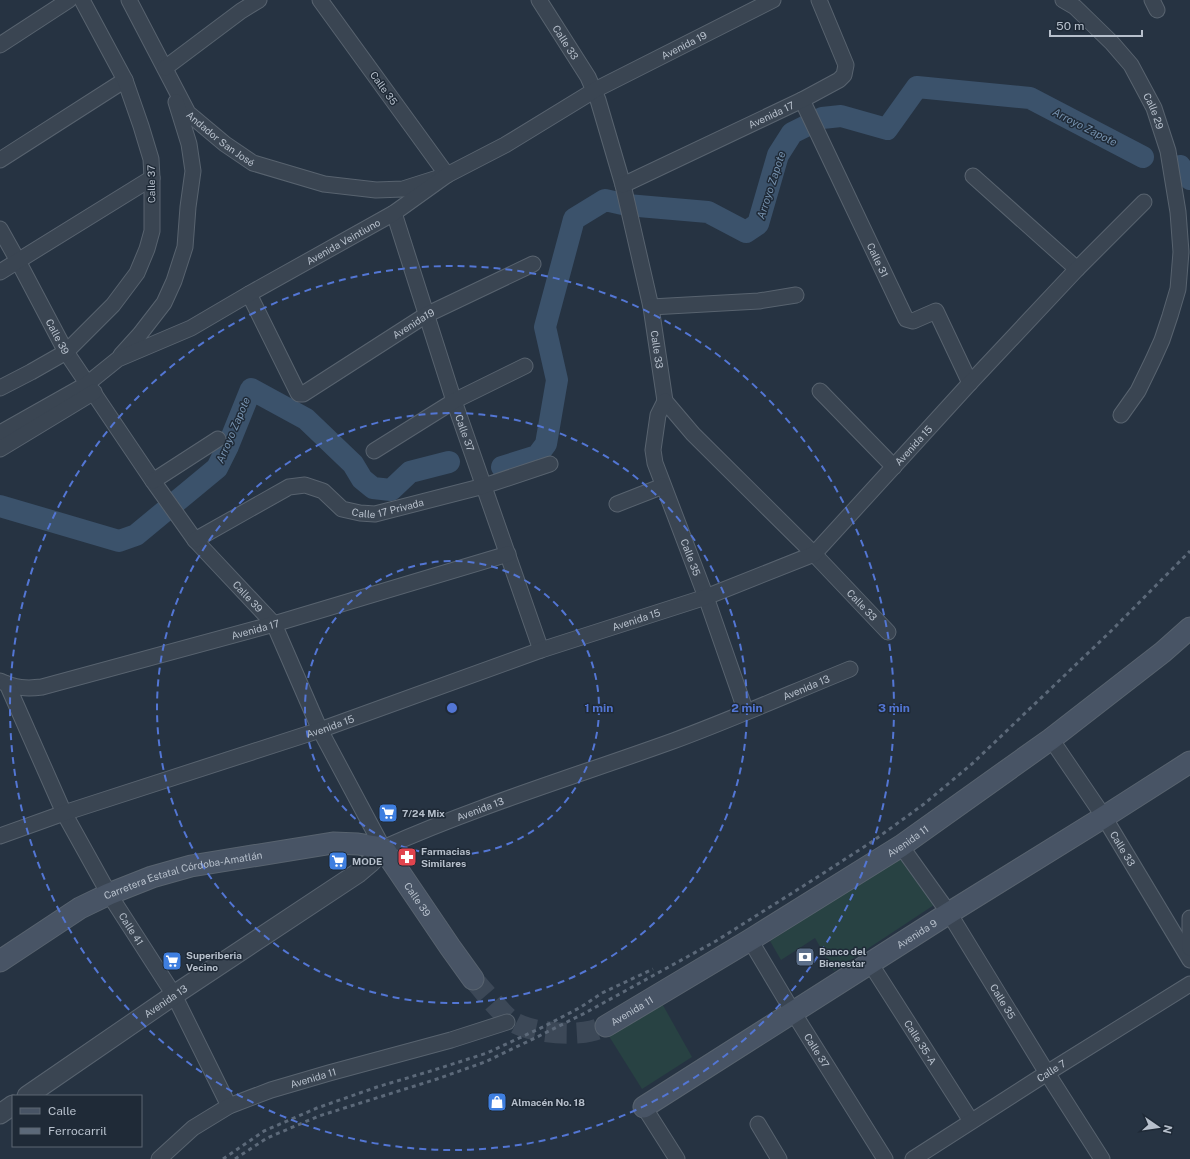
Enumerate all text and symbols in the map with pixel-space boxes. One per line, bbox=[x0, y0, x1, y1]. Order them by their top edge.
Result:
scale bar bbox=[1050, 12, 1142, 38]
text: 50 m bbox=[1056, 19, 1084, 33]
street label: Calle 33 bbox=[550, 23, 581, 62]
street label: Avenida 19 bbox=[659, 28, 709, 62]
street label: Calle 35 bbox=[368, 69, 400, 107]
street label: Calle 29 bbox=[1141, 91, 1166, 131]
street label: Avenida 17 bbox=[746, 99, 796, 131]
water label: Arroyo Zapote bbox=[1051, 106, 1119, 148]
street label: Andador San José bbox=[184, 108, 257, 169]
water label: Arroyo Zapote bbox=[754, 150, 788, 220]
street label: Calle 37 bbox=[145, 165, 157, 203]
street label: Avenida Veintiuno bbox=[304, 216, 382, 267]
street label: Calle 31 bbox=[865, 241, 891, 279]
street label: Avenida19 bbox=[390, 306, 436, 341]
street label: Calle 39 bbox=[43, 317, 72, 356]
street label: Calle 33 bbox=[649, 329, 666, 369]
water label: Arroyo Zapote bbox=[214, 395, 252, 465]
street label: Calle 37 bbox=[453, 413, 477, 453]
street label: Avenida 15 bbox=[892, 423, 934, 468]
street label: Calle 17 Privada bbox=[351, 496, 425, 520]
street label: Calle 35 bbox=[678, 537, 703, 578]
street label: Calle 39 bbox=[230, 578, 266, 615]
street label: Calle 33 bbox=[845, 587, 880, 623]
street label: Avenida 15 bbox=[611, 606, 662, 633]
street label: Avenida 17 bbox=[230, 617, 281, 641]
street label: Avenida 13 bbox=[781, 672, 831, 702]
centre of rings bbox=[445, 701, 459, 715]
text: 1 min bbox=[585, 701, 613, 715]
text: 2 min bbox=[731, 701, 763, 715]
text: 3 min bbox=[878, 701, 910, 715]
street label: Avenida 15 bbox=[305, 712, 356, 740]
street label: Avenida 13 bbox=[455, 795, 505, 823]
supermarket icon: 7/24 Mix bbox=[377, 802, 399, 824]
place label: 7/24 Mix bbox=[402, 807, 445, 819]
street label: Avenida 11 bbox=[885, 822, 931, 859]
street label: Calle 33 bbox=[1108, 829, 1138, 868]
place label: Farmacias Similares bbox=[421, 845, 470, 869]
pharmacy icon: Farmacias Similares bbox=[396, 846, 418, 868]
street label: Carretera Estatal Córdoba-Amatlán bbox=[102, 849, 263, 902]
supermarket icon: MODE bbox=[327, 850, 349, 872]
place label: MODE bbox=[352, 855, 382, 867]
street label: Calle 39 bbox=[402, 880, 433, 919]
street label: Calle 41 bbox=[116, 910, 146, 947]
street label: Avenida 9 bbox=[894, 916, 939, 951]
place label: Banco del Bienestar bbox=[819, 945, 866, 969]
bank icon: Banco del Bienestar bbox=[794, 946, 816, 968]
place label: Superiberia Vecino bbox=[186, 949, 242, 973]
supermarket icon: Superiberia Vecino bbox=[161, 950, 183, 972]
street label: Avenida 13 bbox=[142, 982, 189, 1020]
street label: Calle 35 bbox=[988, 982, 1018, 1021]
street label: Avenida 11 bbox=[608, 993, 655, 1028]
street label: Calle 35 -A bbox=[902, 1018, 939, 1067]
street label: Calle 37 bbox=[802, 1031, 832, 1070]
street label: Calle 7 bbox=[1034, 1057, 1068, 1084]
street label: Avenida 11 bbox=[289, 1065, 337, 1090]
shop icon: Almacén No. 18 bbox=[486, 1091, 508, 1113]
legend bbox=[12, 1095, 142, 1147]
place label: Almacén No. 18 bbox=[511, 1096, 585, 1108]
text: Calle bbox=[48, 1104, 77, 1118]
north arrow bbox=[1138, 1107, 1178, 1147]
text: Ferrocarril bbox=[48, 1124, 107, 1138]
text: N bbox=[1161, 1124, 1175, 1135]

